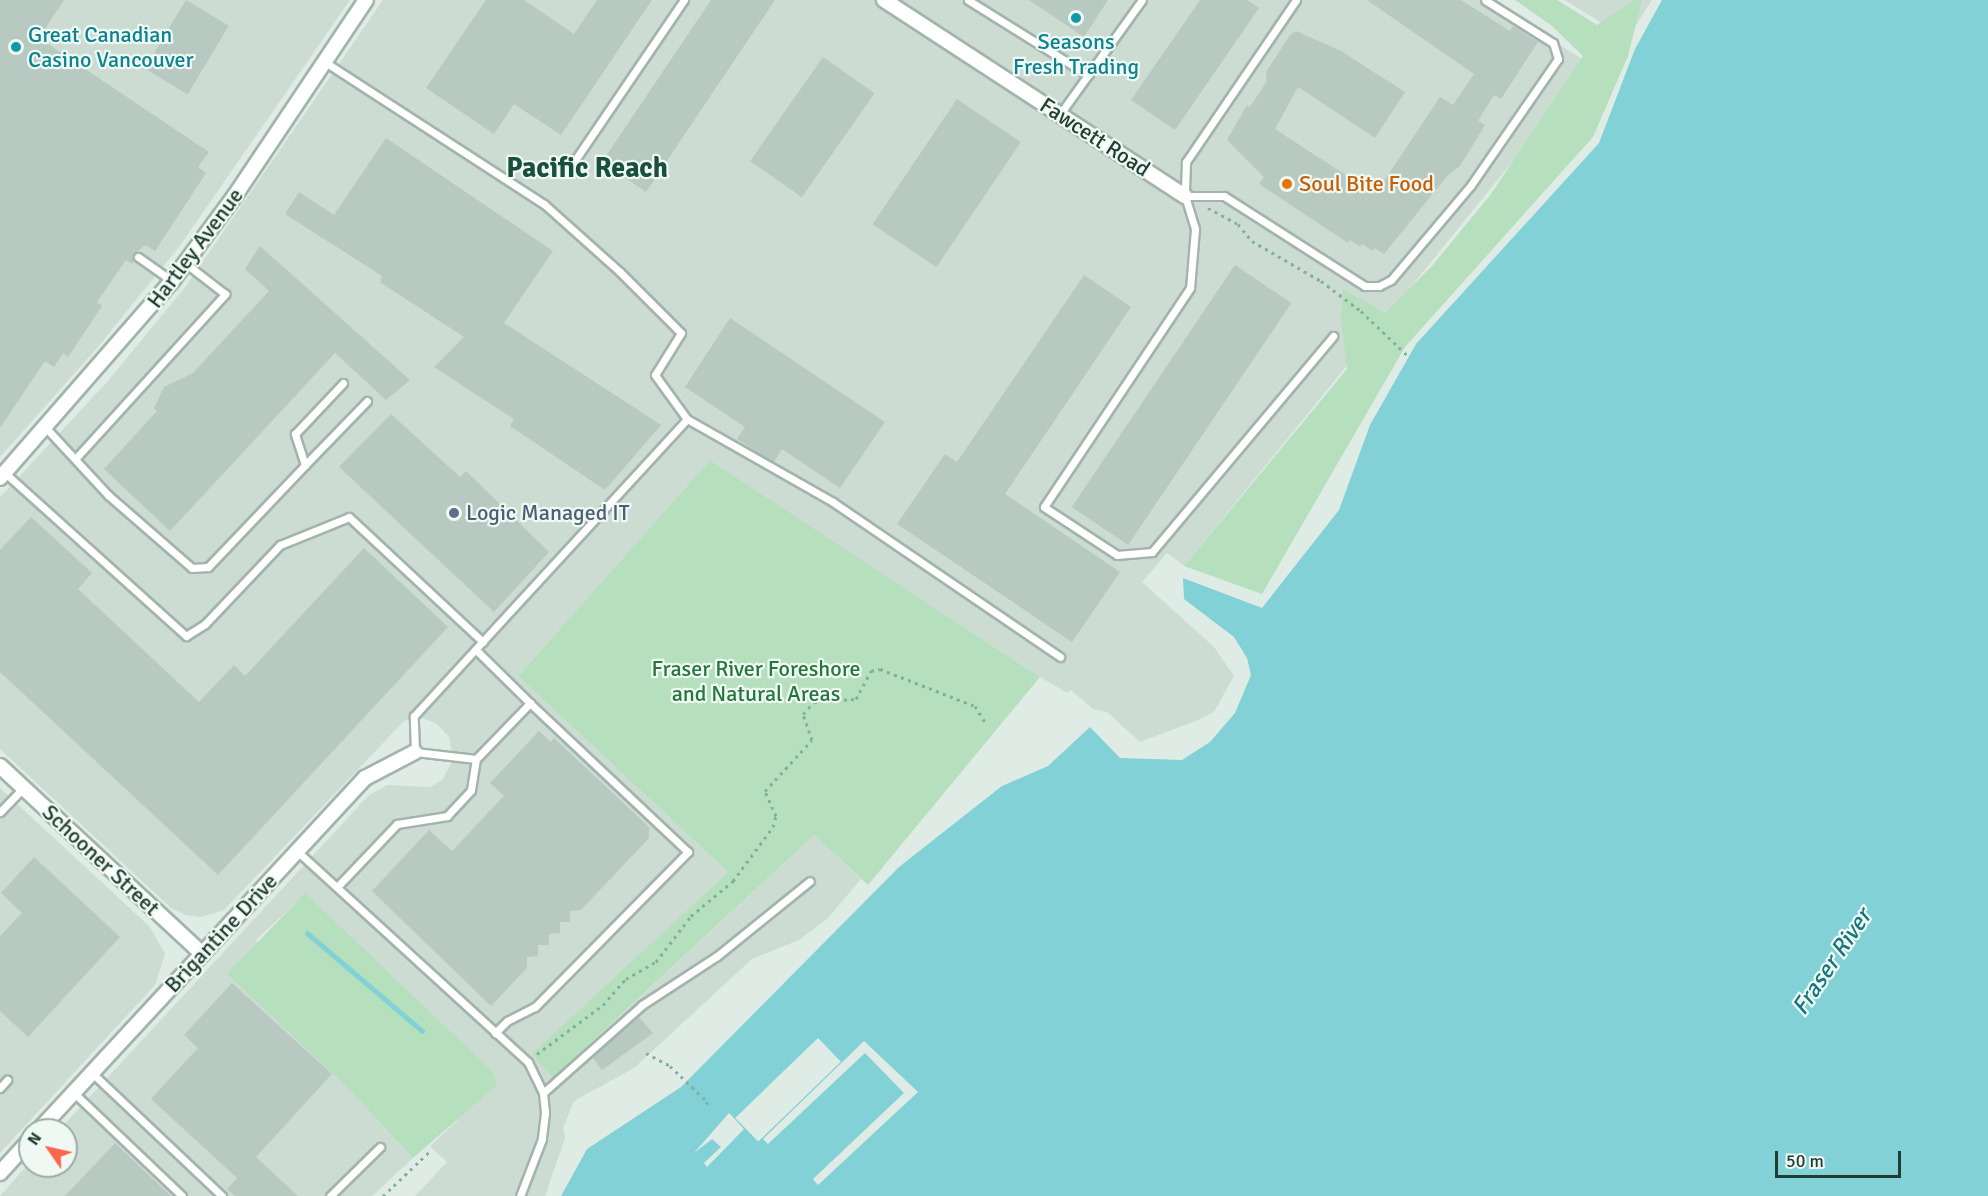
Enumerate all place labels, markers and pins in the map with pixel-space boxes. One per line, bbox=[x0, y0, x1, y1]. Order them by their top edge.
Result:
marker: Seasons Fresh Trading bbox=[1069, 11, 1083, 25]
place label: Great Canadian Casino Vancouver bbox=[28, 21, 194, 72]
place label: Seasons Fresh Trading bbox=[1013, 28, 1139, 80]
marker: Great Canadian Casino Vancouver bbox=[9, 40, 23, 54]
place label: Soul Bite Food bbox=[1299, 171, 1434, 197]
marker: Soul Bite Food bbox=[1280, 177, 1294, 191]
place label: Logic Managed IT bbox=[466, 500, 629, 526]
marker: Logic Managed IT bbox=[447, 506, 461, 520]

